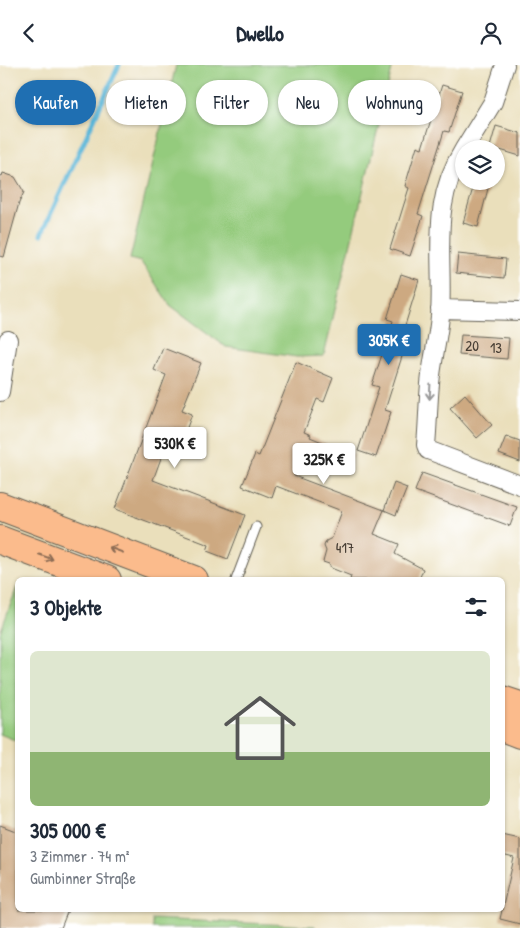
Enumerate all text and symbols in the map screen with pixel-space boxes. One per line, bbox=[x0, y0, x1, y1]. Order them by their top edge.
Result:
text: Dwello bbox=[236, 18, 284, 48]
icon: back bbox=[15, 19, 43, 47]
icon: person bbox=[477, 19, 505, 47]
chip: Kaufen bbox=[15, 80, 96, 125]
chip: Mieten bbox=[106, 80, 186, 125]
chip: Filter bbox=[196, 80, 268, 125]
chip: Neu bbox=[278, 80, 338, 125]
chip: Wohnung bbox=[348, 80, 441, 125]
map controls bbox=[455, 140, 505, 190]
button: layers bbox=[455, 140, 505, 190]
pin: 305K € bbox=[348, 323, 430, 366]
text: 305K € bbox=[369, 329, 409, 351]
house number: 20 bbox=[465, 335, 479, 356]
house number: 13 bbox=[490, 337, 502, 358]
one-way arrow bbox=[425, 384, 434, 400]
pin: 530K € bbox=[134, 427, 216, 469]
text: 530K € bbox=[155, 432, 195, 454]
pin: 325K € bbox=[283, 443, 365, 485]
text: 325K € bbox=[303, 448, 345, 470]
house number: 417 bbox=[336, 537, 354, 558]
one-way arrow bbox=[109, 545, 124, 554]
one-way arrow bbox=[37, 553, 53, 562]
text: 3 Objekte bbox=[30, 593, 102, 622]
icon: filters bbox=[462, 593, 490, 621]
icon: home bbox=[215, 683, 305, 773]
text: 305 000 € bbox=[30, 816, 106, 845]
text: 3 Zimmer · 74 m² bbox=[30, 845, 130, 867]
text: Gumbinner Straße bbox=[30, 867, 136, 889]

